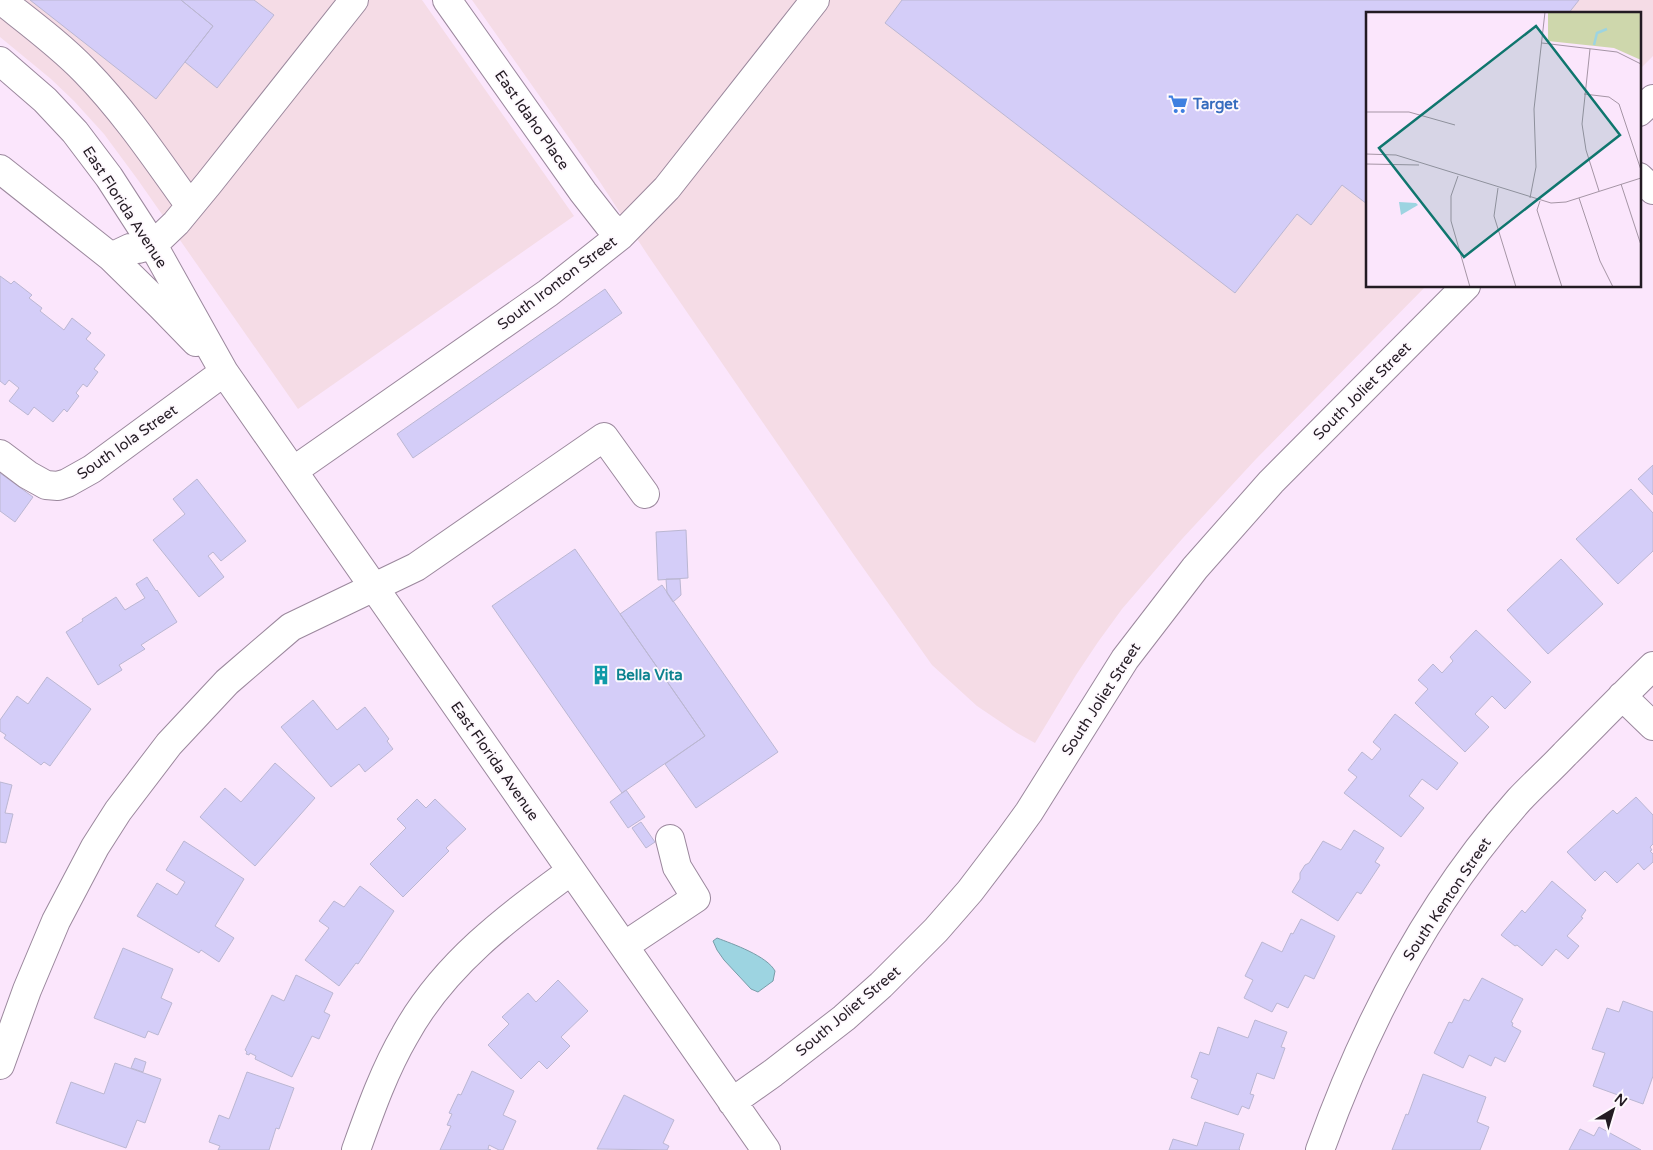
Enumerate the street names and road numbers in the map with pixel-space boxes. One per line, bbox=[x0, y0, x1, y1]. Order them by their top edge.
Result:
street label: East Idaho Place bbox=[491, 67, 573, 173]
street label: East Florida Avenue bbox=[79, 143, 171, 271]
street label: South Ironton Street bbox=[494, 232, 620, 334]
street label: South Joliet Street bbox=[1309, 338, 1415, 444]
street label: South Iola Street bbox=[73, 401, 181, 483]
street label: South Joliet Street bbox=[1058, 639, 1144, 759]
street label: East Florida Avenue bbox=[447, 698, 543, 824]
street label: South Kenton Street bbox=[1399, 834, 1495, 964]
street label: South Joliet Street bbox=[792, 962, 904, 1060]

